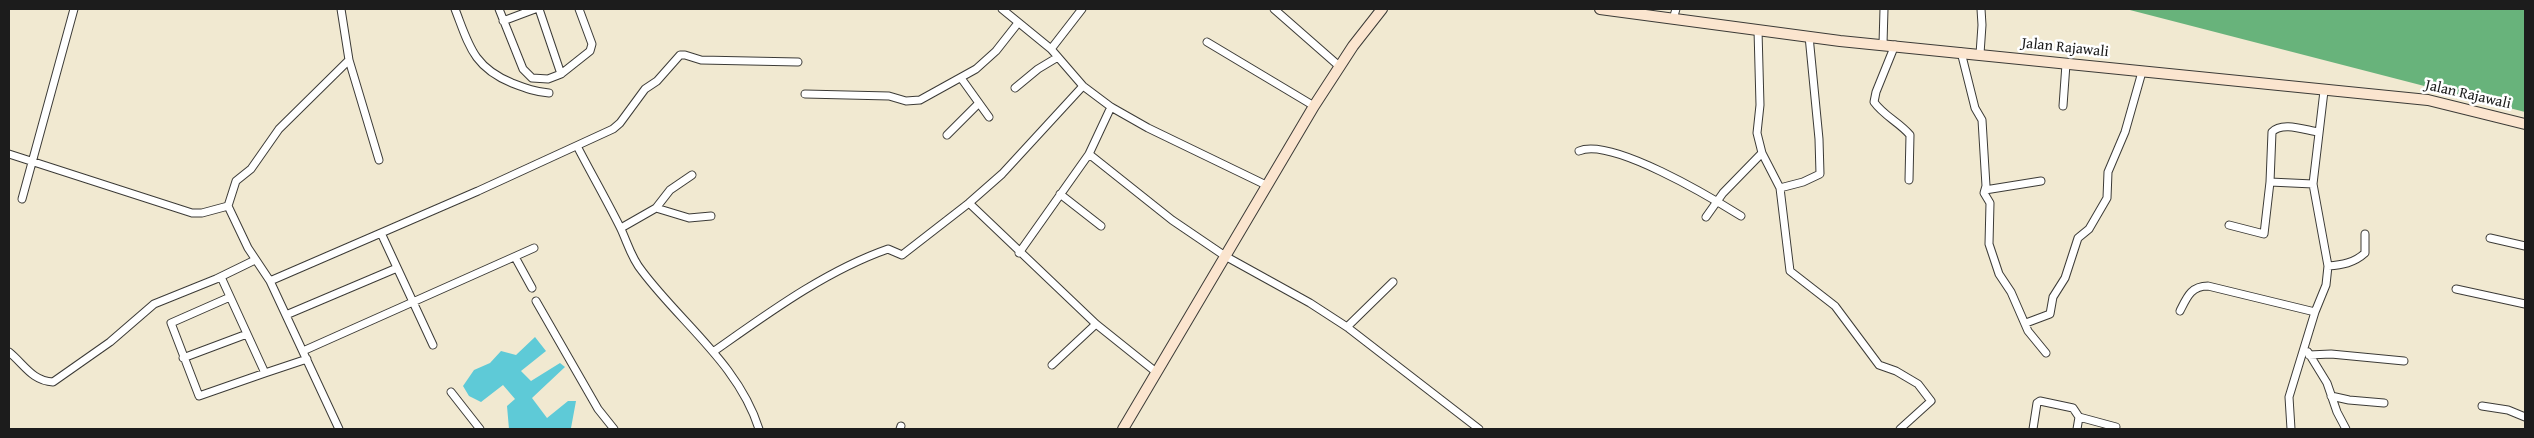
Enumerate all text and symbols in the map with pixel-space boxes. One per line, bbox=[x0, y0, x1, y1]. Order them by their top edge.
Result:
street label: Jalan Rajawali bbox=[2021, 34, 2109, 62]
street label: Jalan Rajawali bbox=[2423, 76, 2513, 114]

